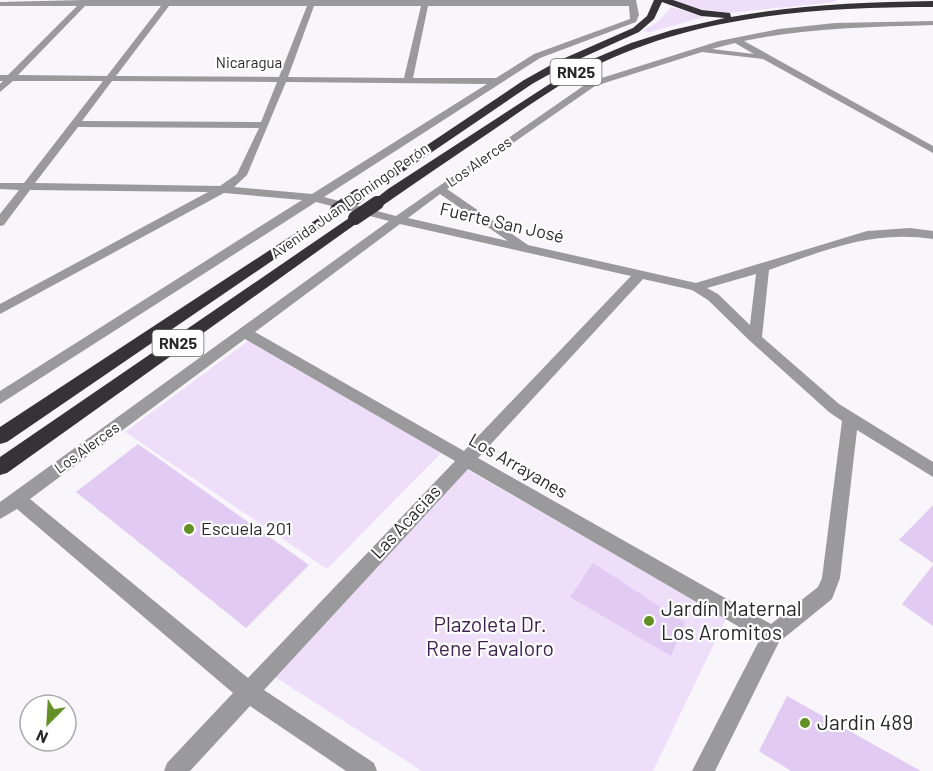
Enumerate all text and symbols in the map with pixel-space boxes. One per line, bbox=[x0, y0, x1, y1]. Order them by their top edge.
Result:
street label: Nicaragua bbox=[216, 53, 282, 71]
road number: RN25 bbox=[550, 59, 602, 85]
street label: Los Alerces bbox=[442, 132, 515, 190]
street label: Avenida Juan Domingo Perón bbox=[267, 139, 432, 262]
street label: Fuerte San José bbox=[438, 197, 567, 247]
road number: RN25 bbox=[152, 330, 204, 356]
street label: Los Alerces bbox=[51, 418, 122, 477]
street label: Los Arrayanes bbox=[465, 428, 572, 502]
street label: Las Acacias bbox=[366, 480, 445, 563]
place label: Escuela 201 bbox=[201, 517, 292, 539]
marker: Escuela 201 bbox=[182, 522, 196, 536]
place label: Jardín Maternal Los Aromitos bbox=[661, 595, 802, 644]
park label: Plazoleta Dr. Rene Favaloro bbox=[426, 611, 554, 660]
marker: Jardín Maternal Los Aromitos bbox=[642, 614, 656, 628]
north arrow bbox=[18, 693, 78, 753]
place label: Jardin 489 bbox=[817, 709, 913, 734]
marker: Jardin 489 bbox=[798, 716, 812, 730]
text: N bbox=[33, 726, 50, 748]

